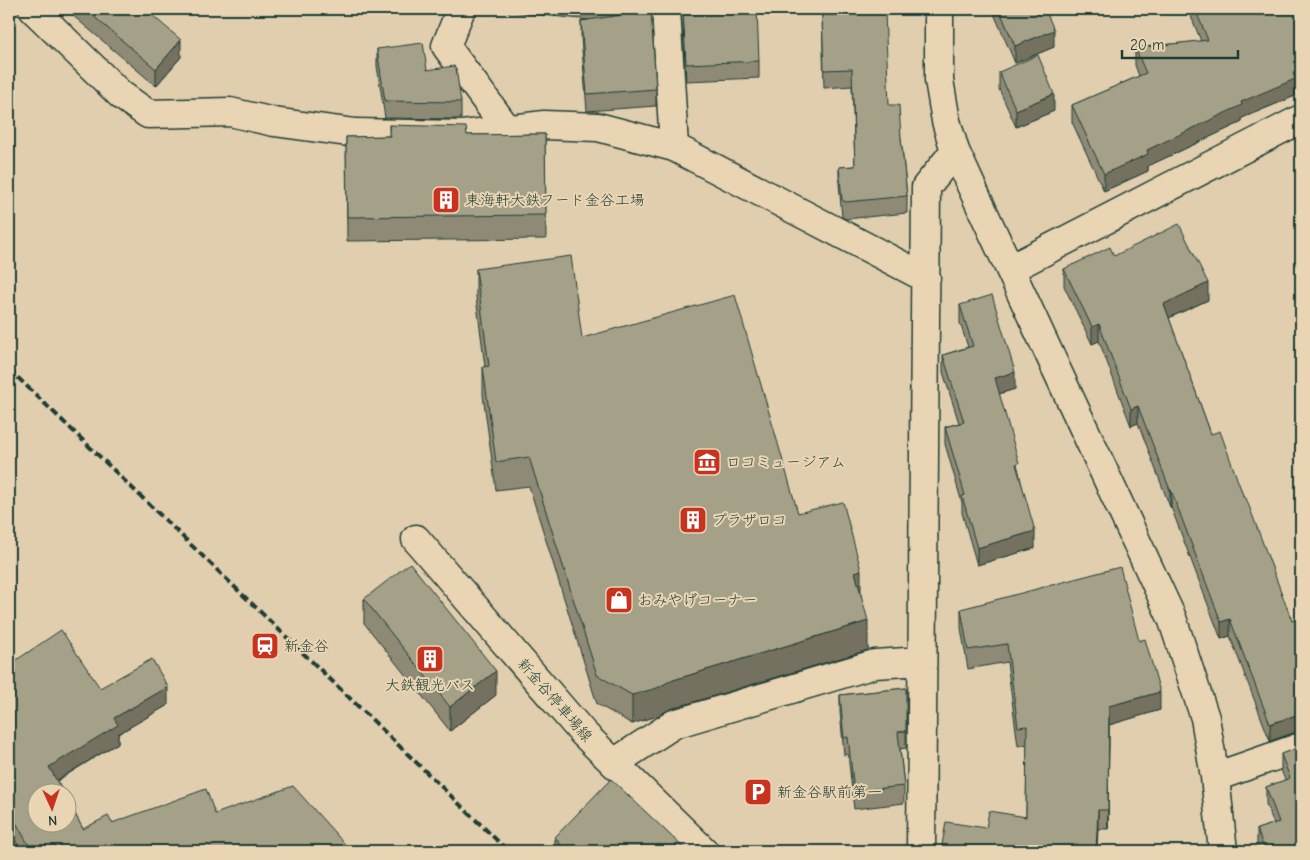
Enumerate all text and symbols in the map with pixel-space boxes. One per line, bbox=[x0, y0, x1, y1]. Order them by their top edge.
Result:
scale bar bbox=[1122, 28, 1239, 60]
text: 20 m bbox=[1130, 36, 1164, 54]
building icon: 東海軒大鉄フード金谷工場 bbox=[431, 185, 461, 215]
place label: 東海軒大鉄フード金谷工場 bbox=[465, 191, 645, 209]
museum icon: ロコミュージアム bbox=[692, 447, 722, 477]
place label: ロコミュージアム bbox=[726, 453, 846, 471]
building icon: プラザロコ bbox=[678, 505, 708, 535]
place label: プラザロコ bbox=[712, 511, 787, 529]
shop icon: おみやげコーナー bbox=[604, 585, 634, 615]
place label: おみやげコーナー bbox=[638, 591, 757, 609]
station icon: 新金谷 bbox=[250, 631, 280, 661]
place label: 新金谷 bbox=[284, 637, 329, 655]
building icon: 大鉄観光バス bbox=[415, 644, 445, 674]
street label: 新金谷停車場線 bbox=[514, 654, 596, 746]
place label: 大鉄観光バス bbox=[385, 676, 475, 694]
parking icon: 新金谷駅前第一 bbox=[743, 777, 773, 807]
north arrow bbox=[28, 782, 78, 832]
place label: 新金谷駅前第一 bbox=[777, 783, 882, 801]
text: N bbox=[48, 812, 58, 829]

